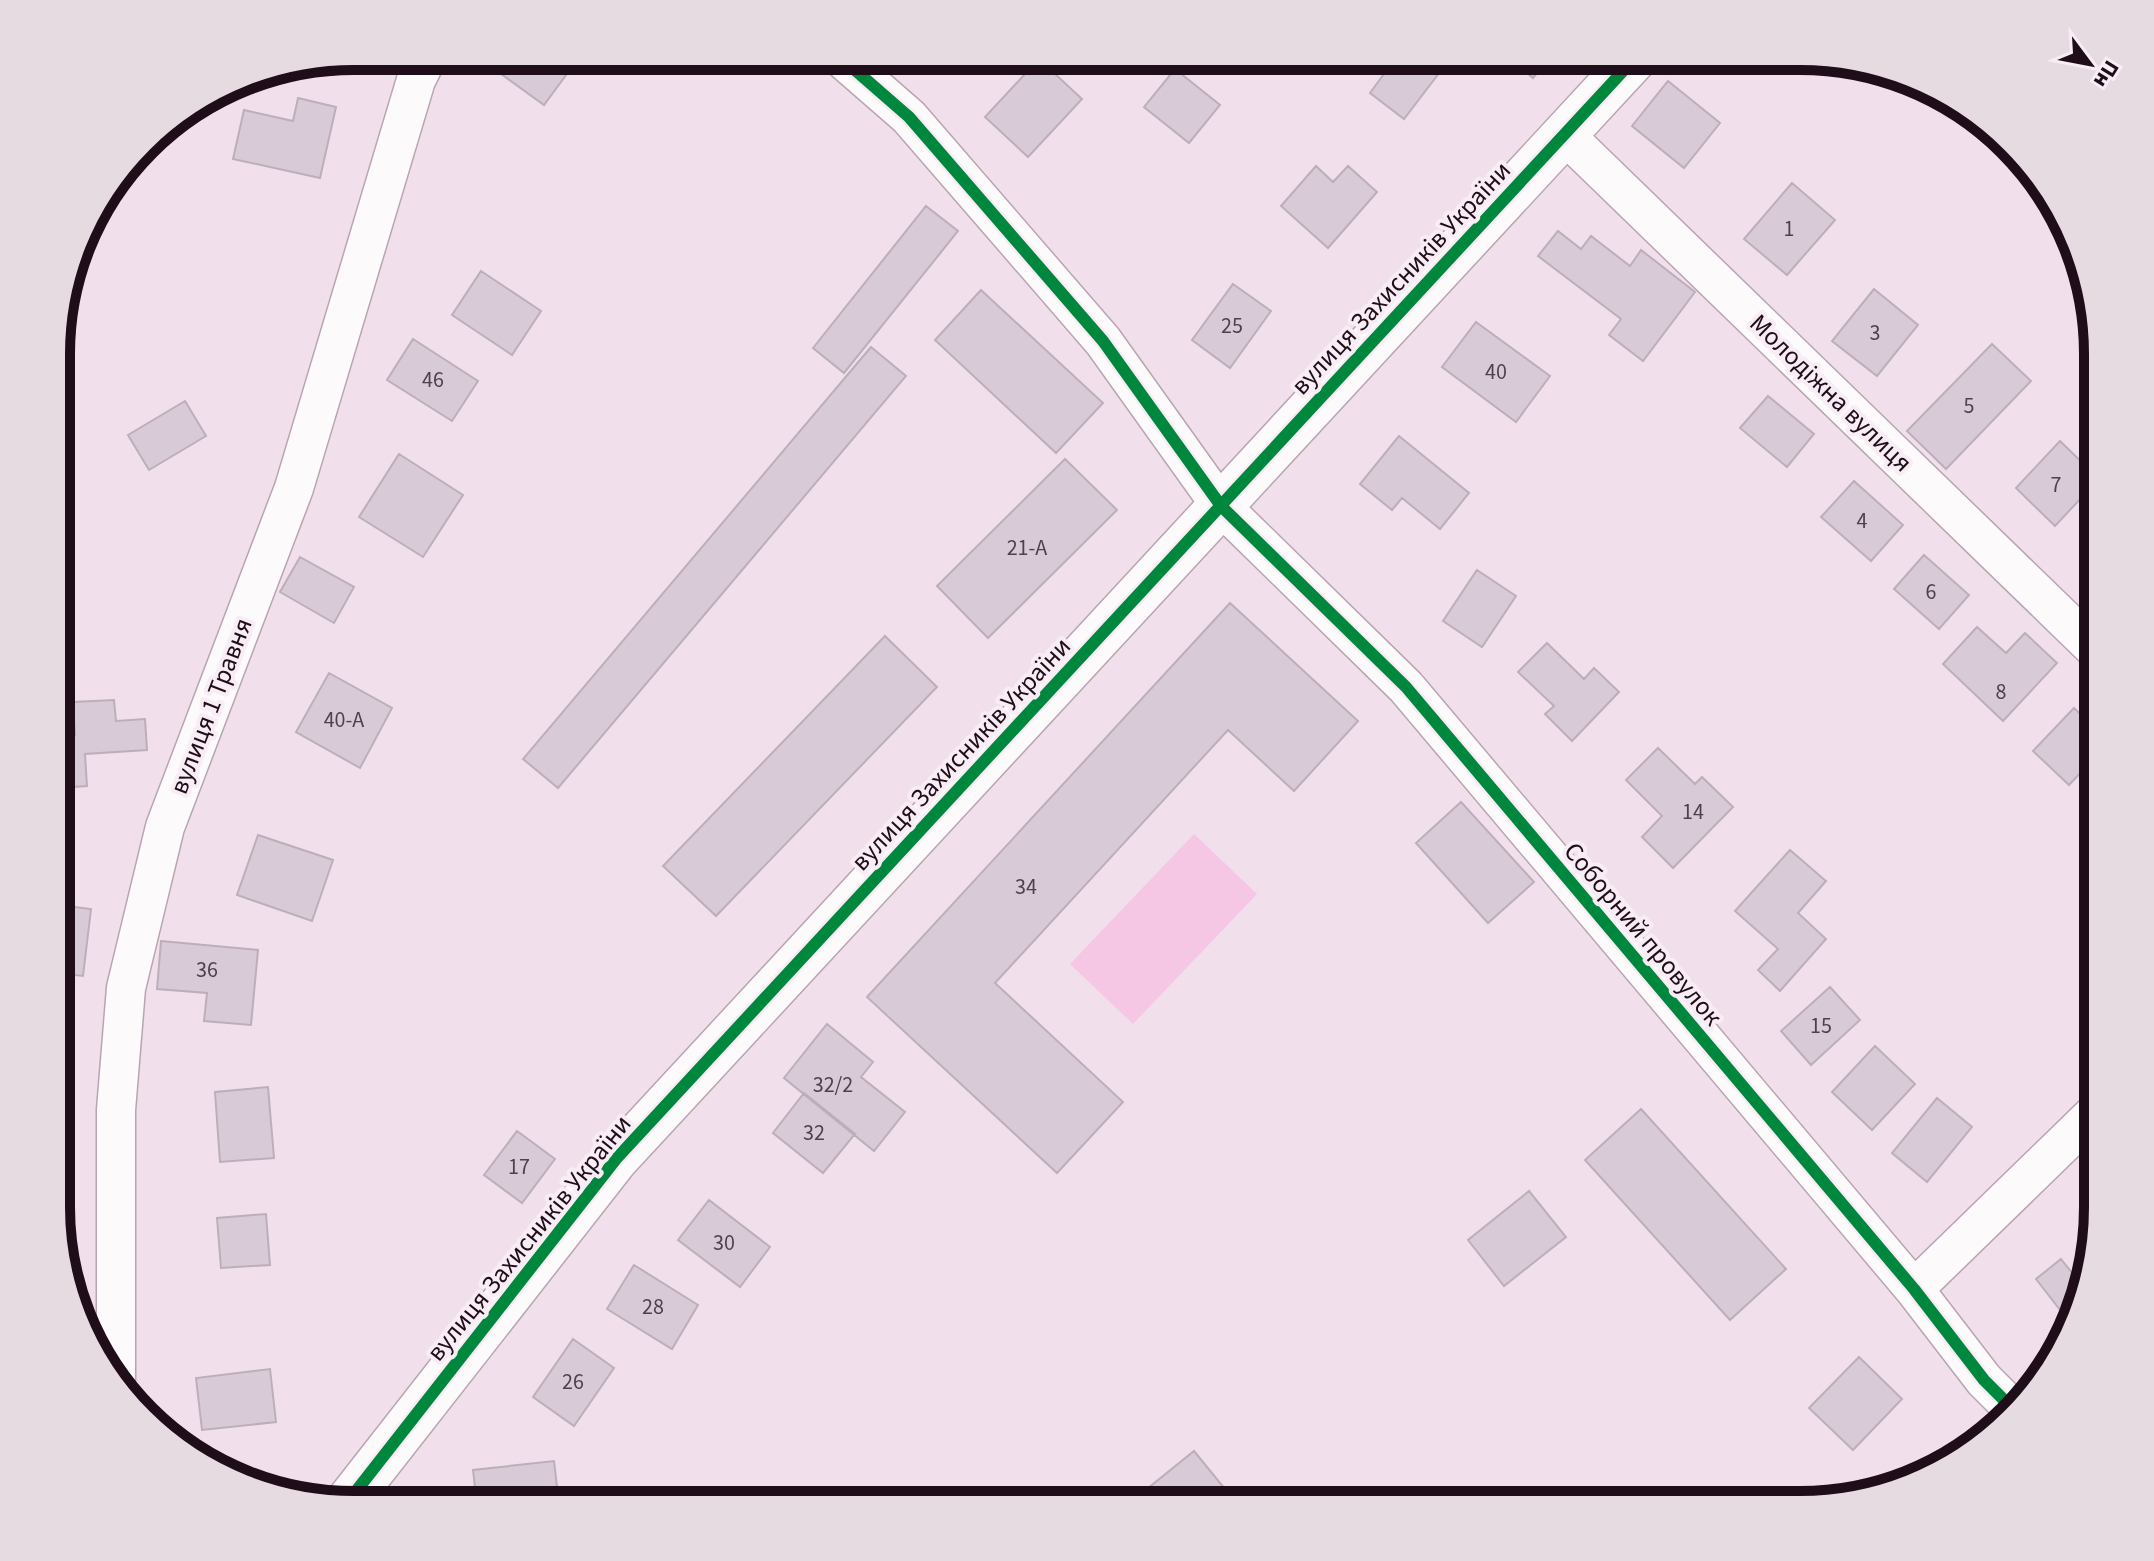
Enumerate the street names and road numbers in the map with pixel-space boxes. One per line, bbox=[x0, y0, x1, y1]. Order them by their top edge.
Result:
street label: вулиця Захисників України bbox=[1283, 153, 1519, 403]
street label: Молодіжна вулиця bbox=[1741, 306, 1921, 480]
street label: вулиця 1 Травня bbox=[160, 613, 262, 799]
street label: вулиця Захисників України bbox=[843, 629, 1079, 879]
street label: Соборний провулок bbox=[1555, 834, 1731, 1034]
street label: вулиця Захисників України bbox=[418, 1107, 640, 1369]

